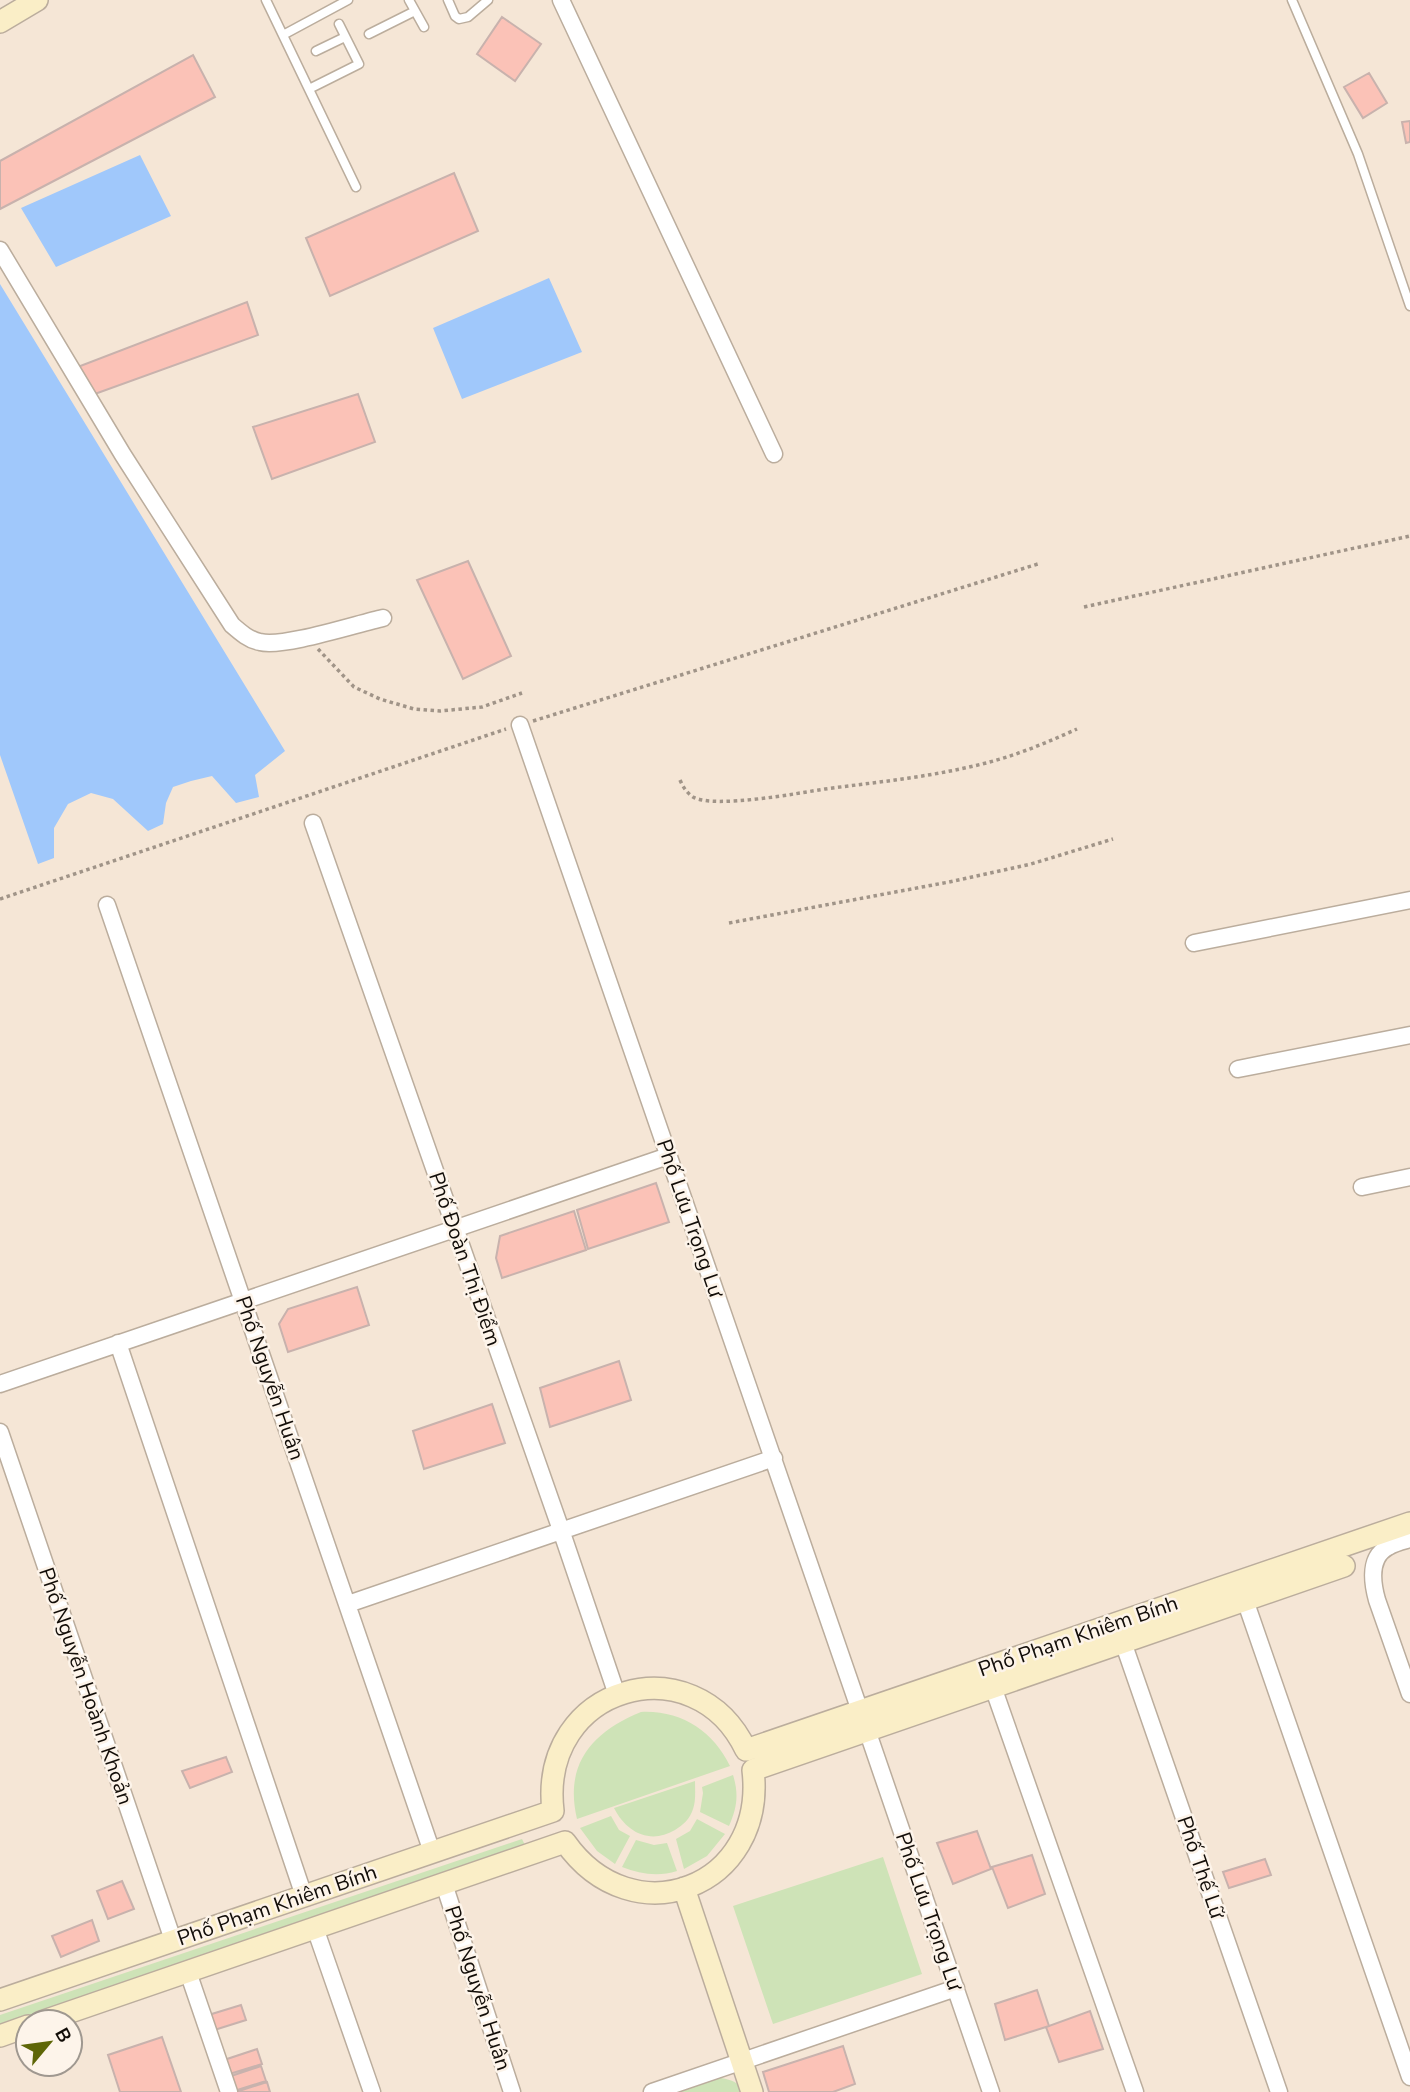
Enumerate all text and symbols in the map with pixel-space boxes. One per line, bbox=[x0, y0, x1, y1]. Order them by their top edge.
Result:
street label: Phố Lưu Trọng Lư bbox=[650, 1135, 731, 1302]
street label: Phố Đoàn Thị Điểm bbox=[422, 1168, 508, 1350]
street label: Phố Nguyễn Huân bbox=[229, 1292, 311, 1464]
street label: Phố Nguyễn Hoành Khoản bbox=[32, 1564, 140, 1808]
street label: Phố Phạm Khiêm Bính bbox=[974, 1589, 1182, 1683]
street label: Phố Thế Lữ bbox=[1170, 1812, 1232, 1923]
street label: Phố Lưu Trọng Lư bbox=[889, 1828, 970, 1995]
street label: Phố Phạm Khiêm Bính bbox=[173, 1858, 381, 1952]
street label: Phố Nguyễn Huân bbox=[438, 1902, 518, 2074]
north arrow bbox=[14, 2008, 84, 2078]
text: B bbox=[48, 2023, 78, 2047]

